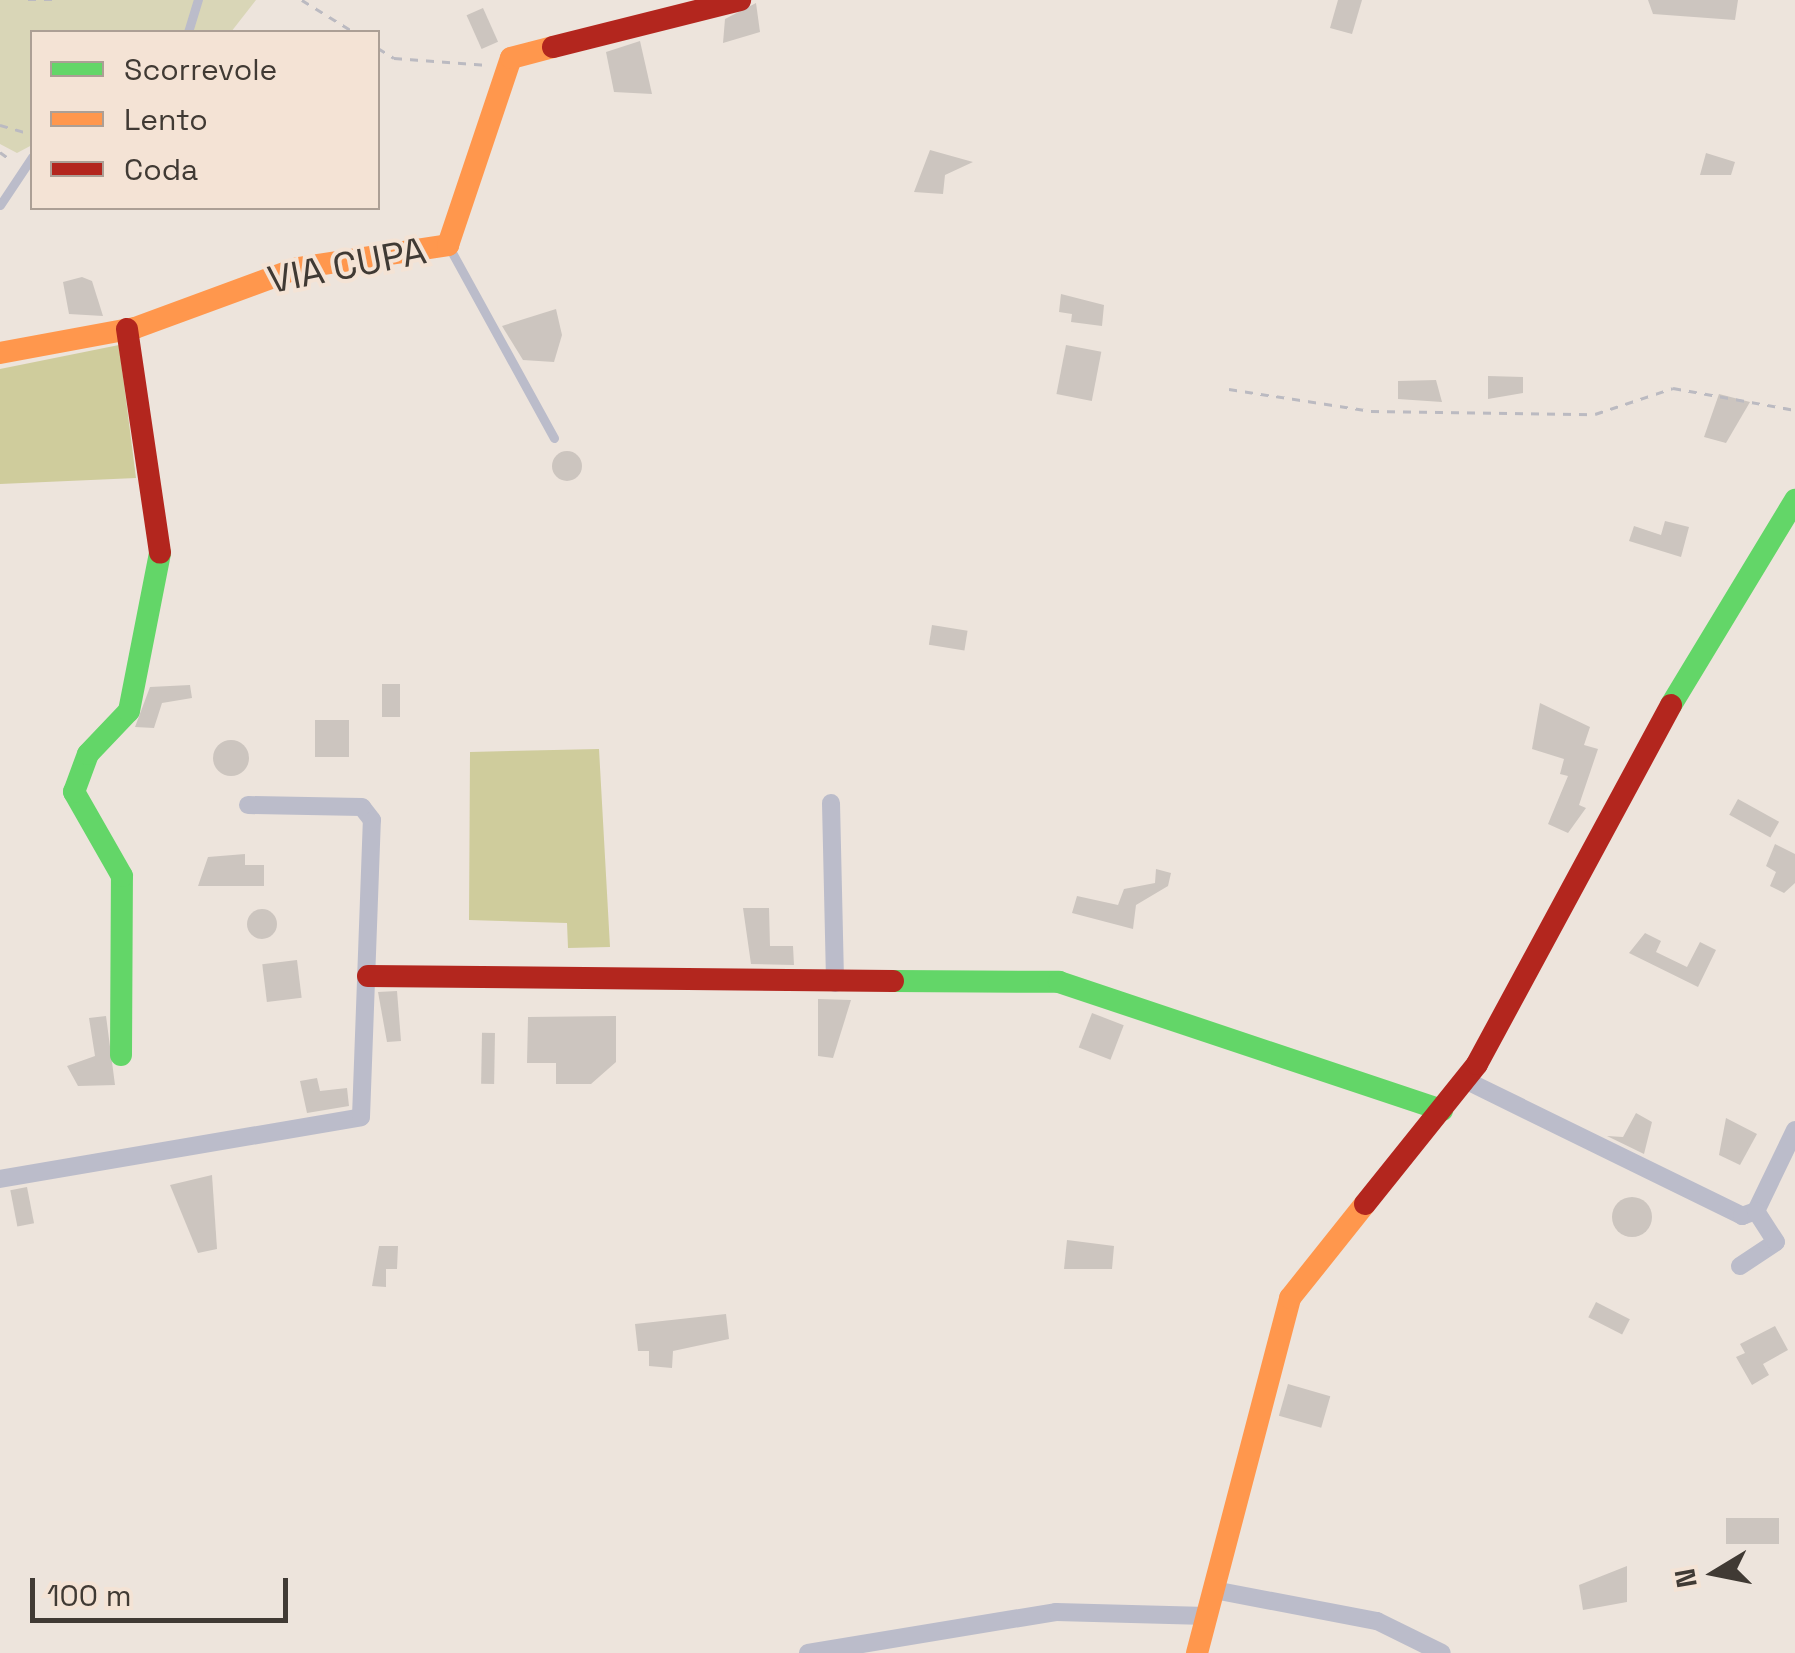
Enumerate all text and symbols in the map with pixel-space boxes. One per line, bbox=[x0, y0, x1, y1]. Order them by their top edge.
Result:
legend bbox=[30, 30, 380, 210]
text: Scorrevole bbox=[124, 50, 277, 89]
text: Lento bbox=[124, 100, 208, 139]
text: Coda bbox=[124, 150, 198, 189]
street label: VIA CUPA bbox=[264, 228, 430, 304]
north arrow bbox=[1665, 1523, 1765, 1623]
scale bar bbox=[35, 1558, 292, 1620]
text: N bbox=[1666, 1566, 1705, 1591]
text: 100 m bbox=[47, 1576, 132, 1615]

